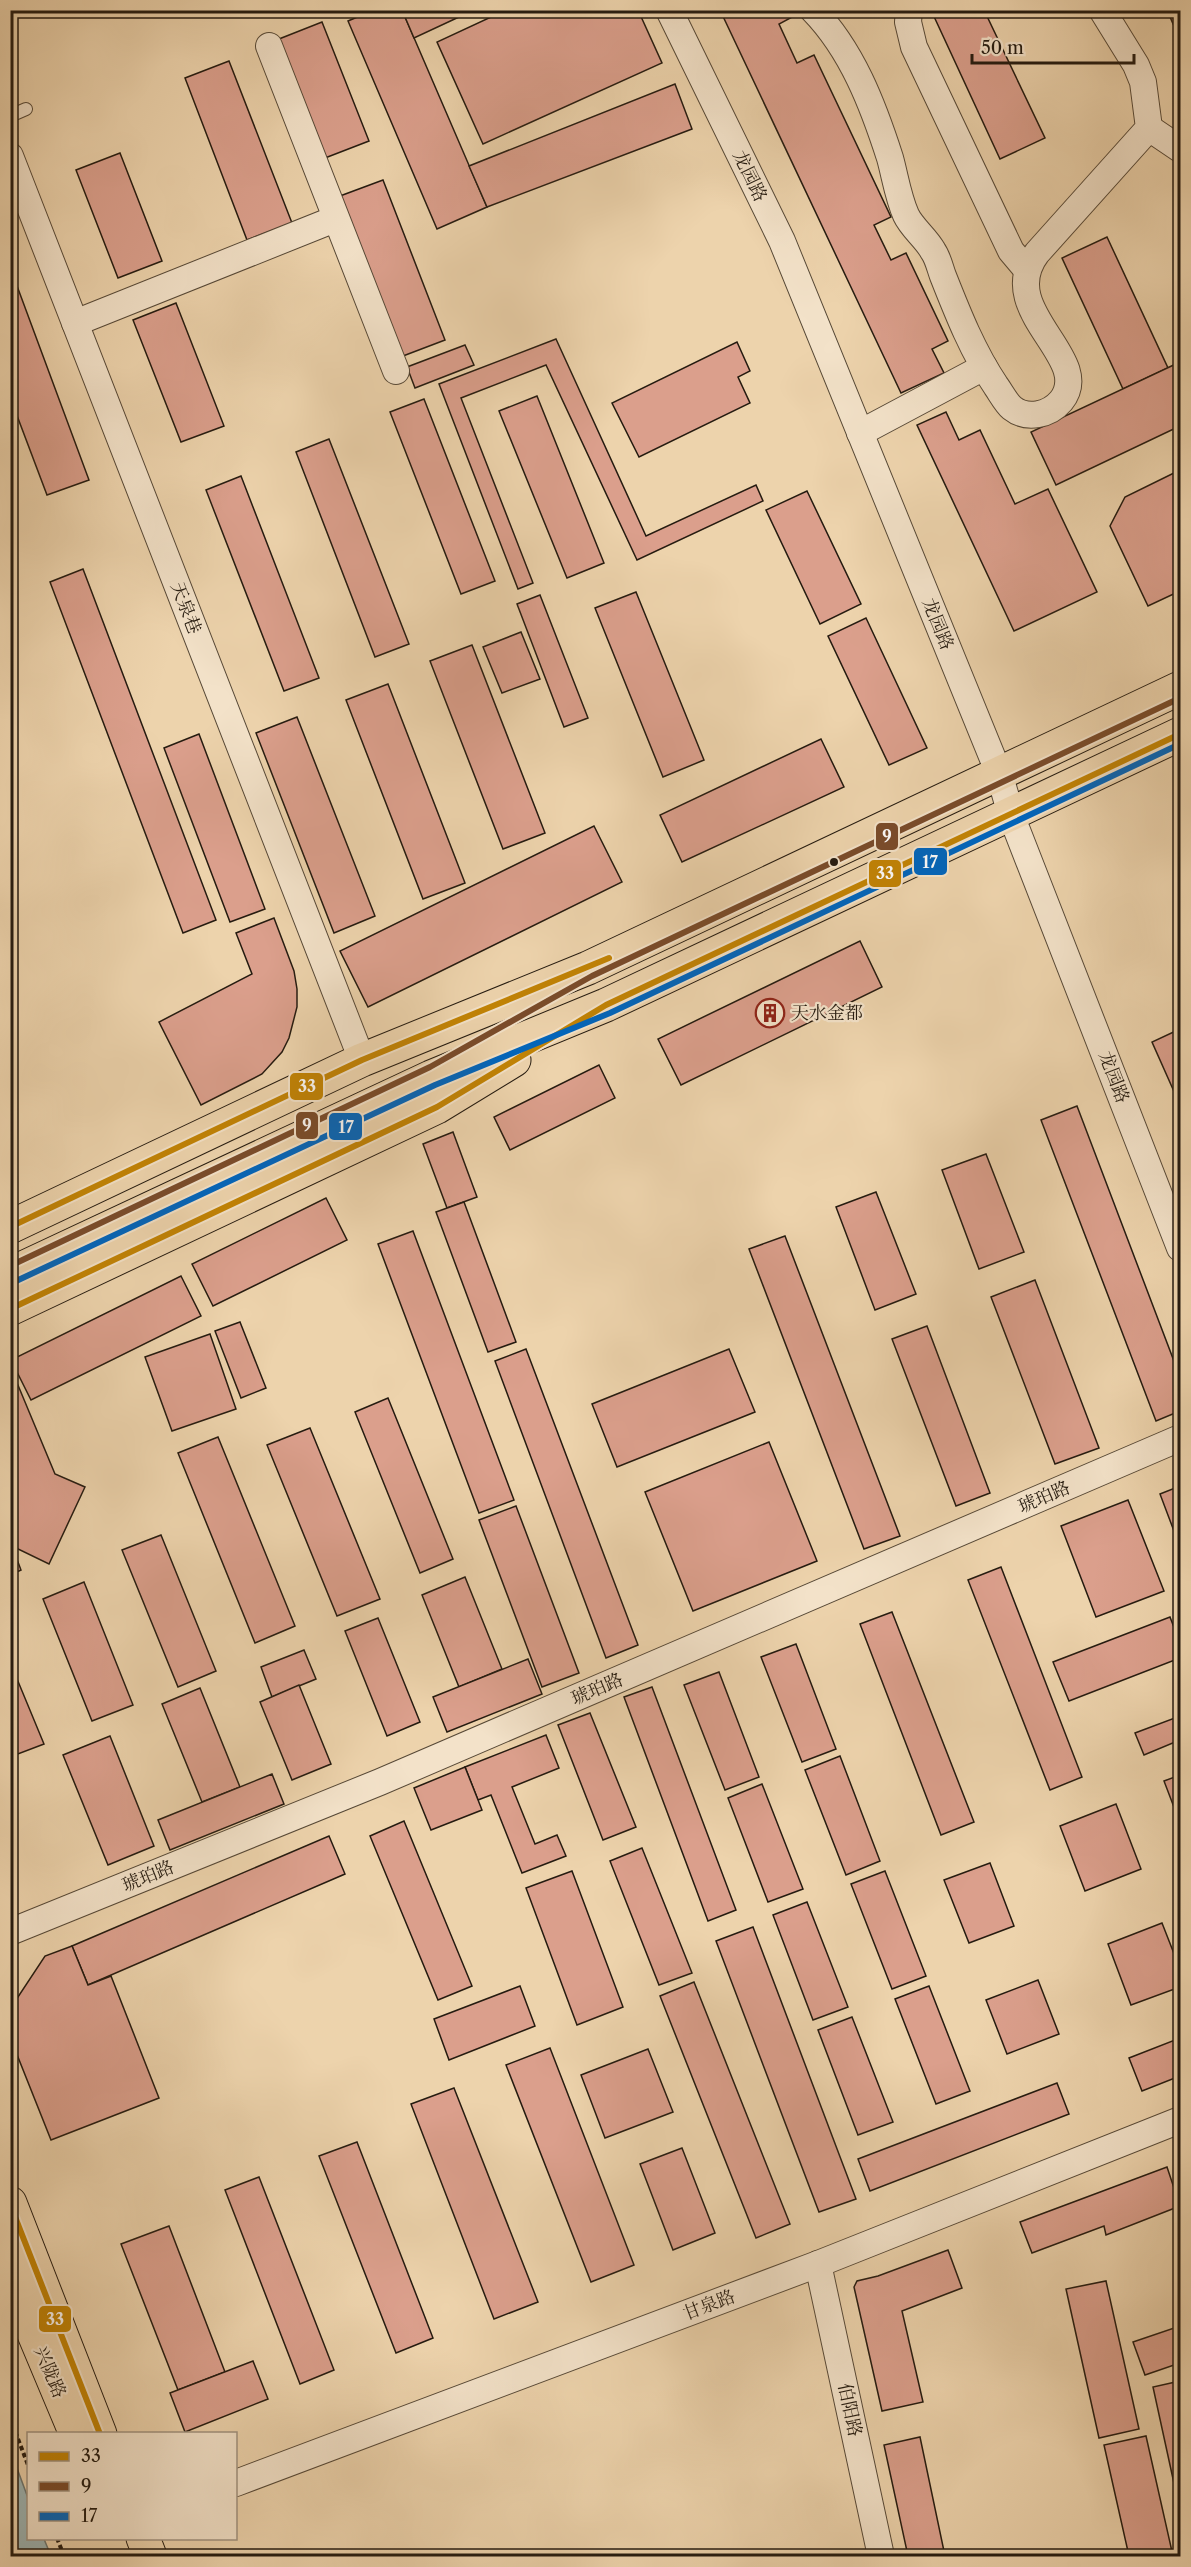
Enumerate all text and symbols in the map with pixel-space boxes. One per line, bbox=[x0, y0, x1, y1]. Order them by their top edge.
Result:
scale bar bbox=[972, 27, 1134, 65]
text: 50 m bbox=[981, 37, 1024, 59]
street label: 龙园路 bbox=[728, 147, 772, 205]
street label: 天泉巷 bbox=[166, 579, 206, 637]
street label: 龙园路 bbox=[918, 595, 958, 653]
line badge: 9 bbox=[875, 822, 899, 851]
text: 9 bbox=[882, 826, 892, 846]
line badge: 17 bbox=[913, 847, 948, 876]
text: 17 bbox=[922, 852, 938, 872]
unlabelled marker bbox=[828, 856, 840, 868]
line badge: 33 bbox=[868, 859, 902, 888]
text: 33 bbox=[876, 863, 894, 883]
building icon: 天水金都 bbox=[754, 997, 786, 1029]
place label: 天水金都 bbox=[791, 1002, 863, 1024]
street label: 龙园路 bbox=[1094, 1048, 1134, 1106]
line badge: 33 bbox=[289, 1072, 324, 1101]
text: 33 bbox=[298, 1076, 316, 1096]
line badge: 9 bbox=[295, 1111, 319, 1140]
line badge: 17 bbox=[328, 1112, 363, 1141]
text: 9 bbox=[302, 1115, 312, 1135]
text: 17 bbox=[338, 1117, 354, 1137]
street label: 琥珀路 bbox=[1015, 1476, 1073, 1518]
street label: 琥珀路 bbox=[568, 1668, 626, 1710]
street label: 琥珀路 bbox=[119, 1856, 177, 1896]
street label: 甘泉路 bbox=[680, 2285, 738, 2325]
line badge: 33 bbox=[38, 2305, 72, 2333]
text: 33 bbox=[46, 2309, 64, 2329]
street label: 兴陇路 bbox=[29, 2343, 71, 2401]
street label: 伯阳路 bbox=[834, 2381, 866, 2439]
legend bbox=[27, 2432, 237, 2540]
text: 33 bbox=[81, 2445, 101, 2467]
text: 9 bbox=[81, 2475, 92, 2497]
text: 17 bbox=[81, 2505, 98, 2527]

